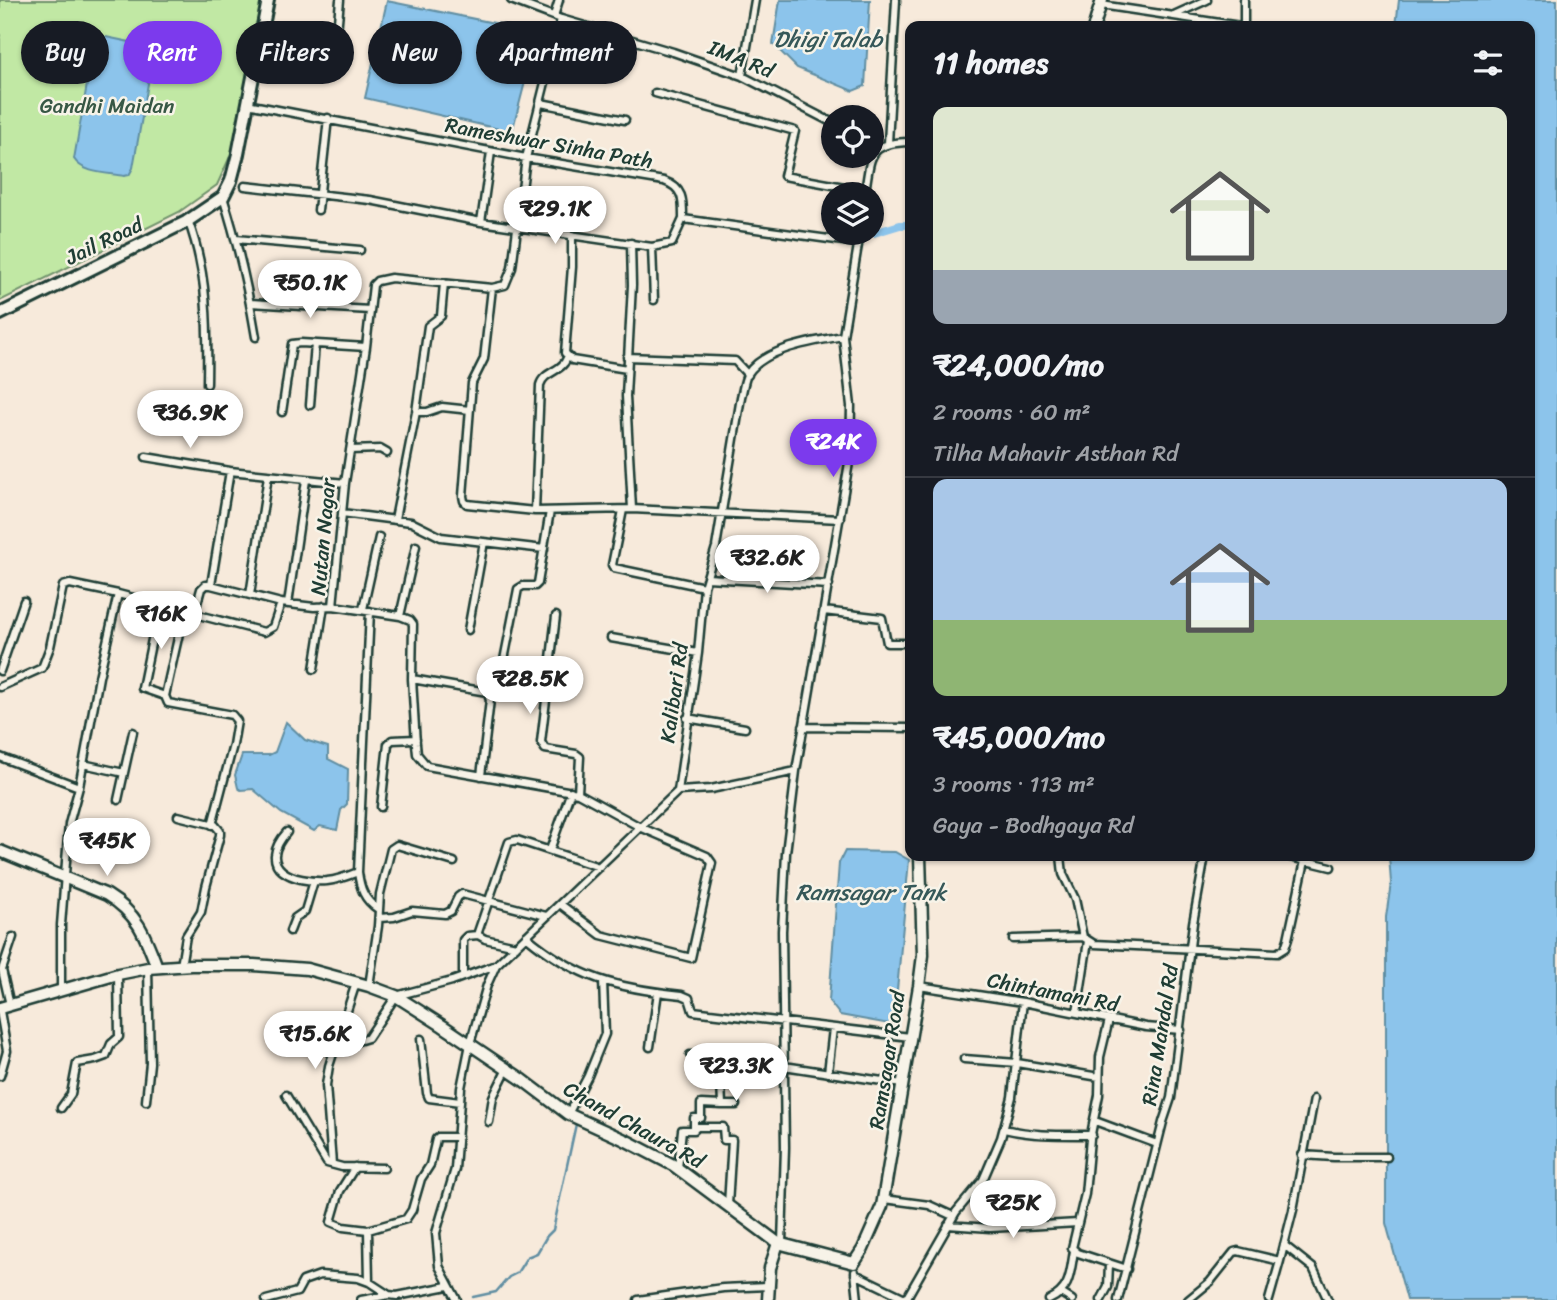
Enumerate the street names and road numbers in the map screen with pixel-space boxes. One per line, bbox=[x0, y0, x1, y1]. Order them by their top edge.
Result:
street label: IMA Rd bbox=[701, 28, 782, 90]
street label: Rameshwar Sinha Path bbox=[442, 106, 656, 180]
street label: Jail Road bbox=[58, 205, 151, 277]
street label: Nutan Nagar bbox=[299, 476, 347, 597]
street label: Kalibari Rd bbox=[648, 639, 700, 745]
street label: Rina Mandal Rd bbox=[1130, 960, 1190, 1108]
street label: Chintamani Rd bbox=[984, 961, 1124, 1024]
street label: Ramsagar Road bbox=[857, 986, 917, 1132]
street label: Chand Chaura Rd bbox=[556, 1070, 713, 1181]

